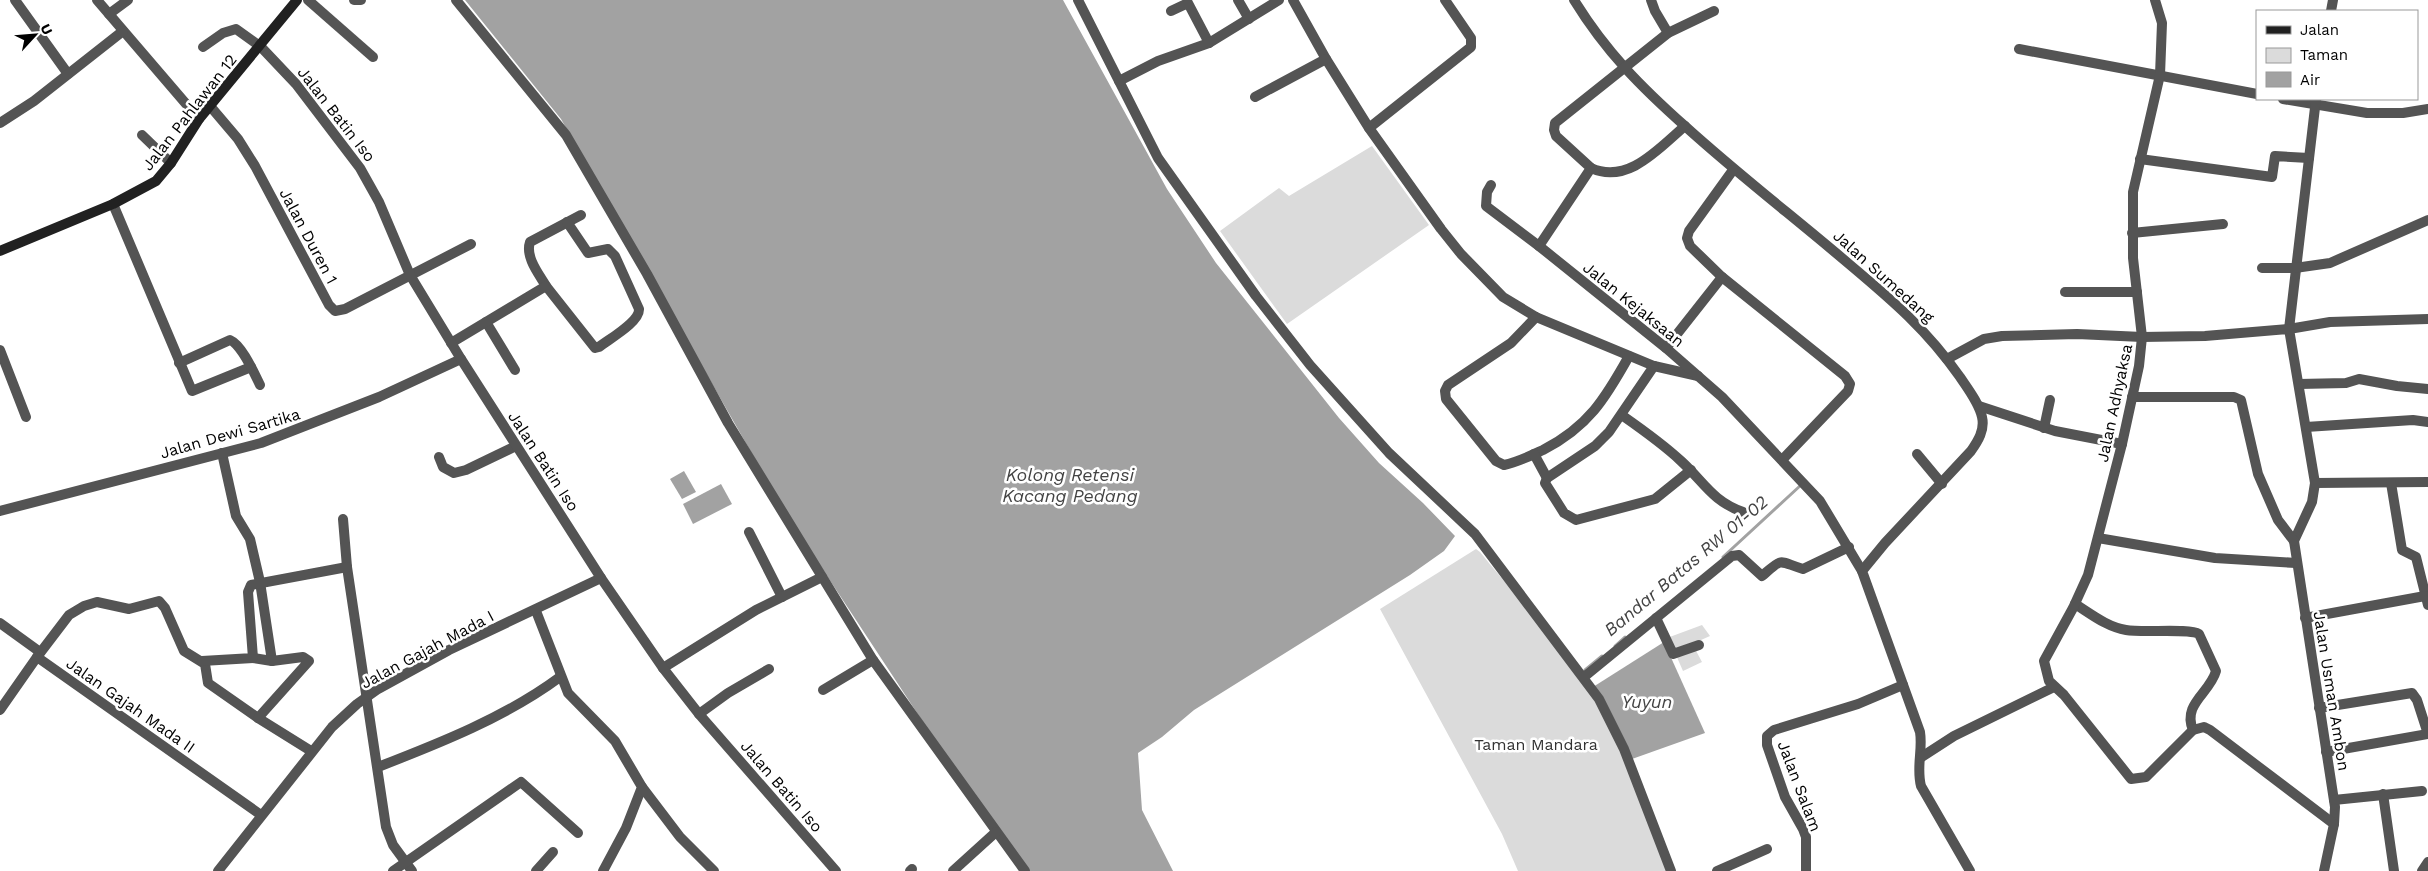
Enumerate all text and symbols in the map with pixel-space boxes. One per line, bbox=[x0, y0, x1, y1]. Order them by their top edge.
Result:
north arrow bbox=[10, 10, 60, 60]
legend bbox=[2256, 10, 2418, 100]
text: U bbox=[37, 21, 56, 37]
text: Jalan bbox=[2300, 21, 2339, 39]
text: Taman bbox=[2300, 46, 2348, 64]
street label: Jalan Pahlawan 12 bbox=[138, 50, 241, 174]
street label: Jalan Batin Iso bbox=[294, 63, 380, 166]
text: Air bbox=[2300, 71, 2320, 89]
street label: Jalan Duren 1 bbox=[275, 185, 342, 287]
street label: Jalan Sumedang bbox=[1829, 226, 1938, 327]
street label: Jalan Kejaksaan bbox=[1579, 258, 1688, 351]
street label: Jalan Adhyaksa bbox=[2093, 342, 2136, 464]
street label: Jalan Dewi Sartika bbox=[158, 404, 302, 463]
street label: Jalan Batin Iso bbox=[504, 408, 583, 515]
water label: Kolong Retensi Kacang Pedang bbox=[1002, 464, 1138, 506]
water label: Bandar Batas RW 01-02 bbox=[1600, 491, 1772, 640]
street label: Jalan Gajah Mada I bbox=[357, 606, 497, 693]
street label: Jalan Usman Ambon bbox=[2310, 610, 2353, 772]
street label: Jalan Gajah Mada II bbox=[63, 654, 199, 757]
water label: Yuyun bbox=[1622, 691, 1672, 712]
park label: Taman Mandara bbox=[1474, 735, 1598, 754]
street label: Jalan Batin Iso bbox=[737, 737, 827, 836]
street label: Jalan Salam bbox=[1774, 738, 1826, 834]

